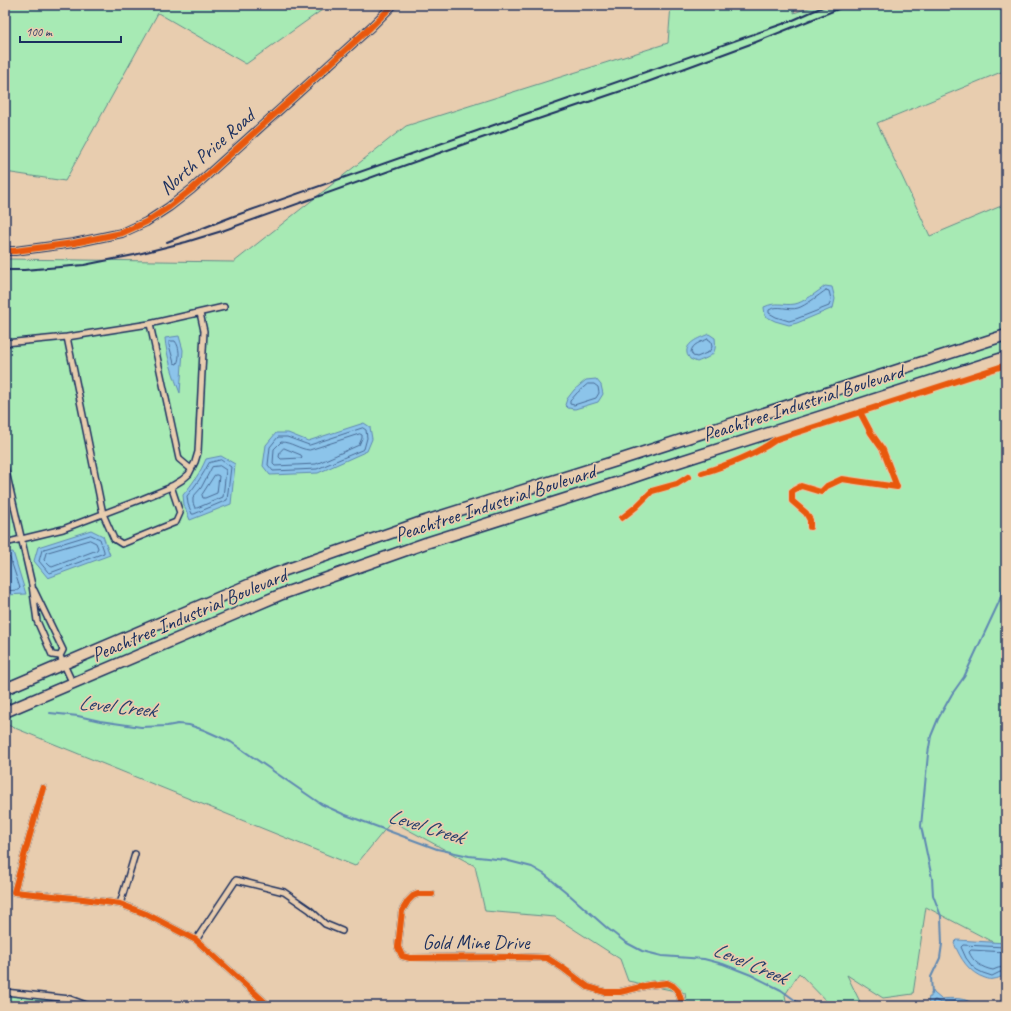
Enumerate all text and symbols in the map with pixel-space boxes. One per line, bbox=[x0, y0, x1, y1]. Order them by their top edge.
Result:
scale bar bbox=[20, 18, 121, 44]
text: 100 m bbox=[26, 24, 53, 40]
street label: North Price Road bbox=[154, 102, 262, 200]
street label: Peachtree Industrial Boulevard bbox=[700, 358, 909, 447]
street label: Peachtree Industrial Boulevard bbox=[392, 458, 601, 547]
street label: Peachtree Industrial Boulevard bbox=[88, 561, 293, 667]
water label: Level Creek bbox=[77, 689, 160, 723]
water label: Level Creek bbox=[385, 802, 470, 851]
street label: Gold Mine Drive bbox=[422, 930, 531, 955]
water label: Level Creek bbox=[709, 936, 794, 991]

